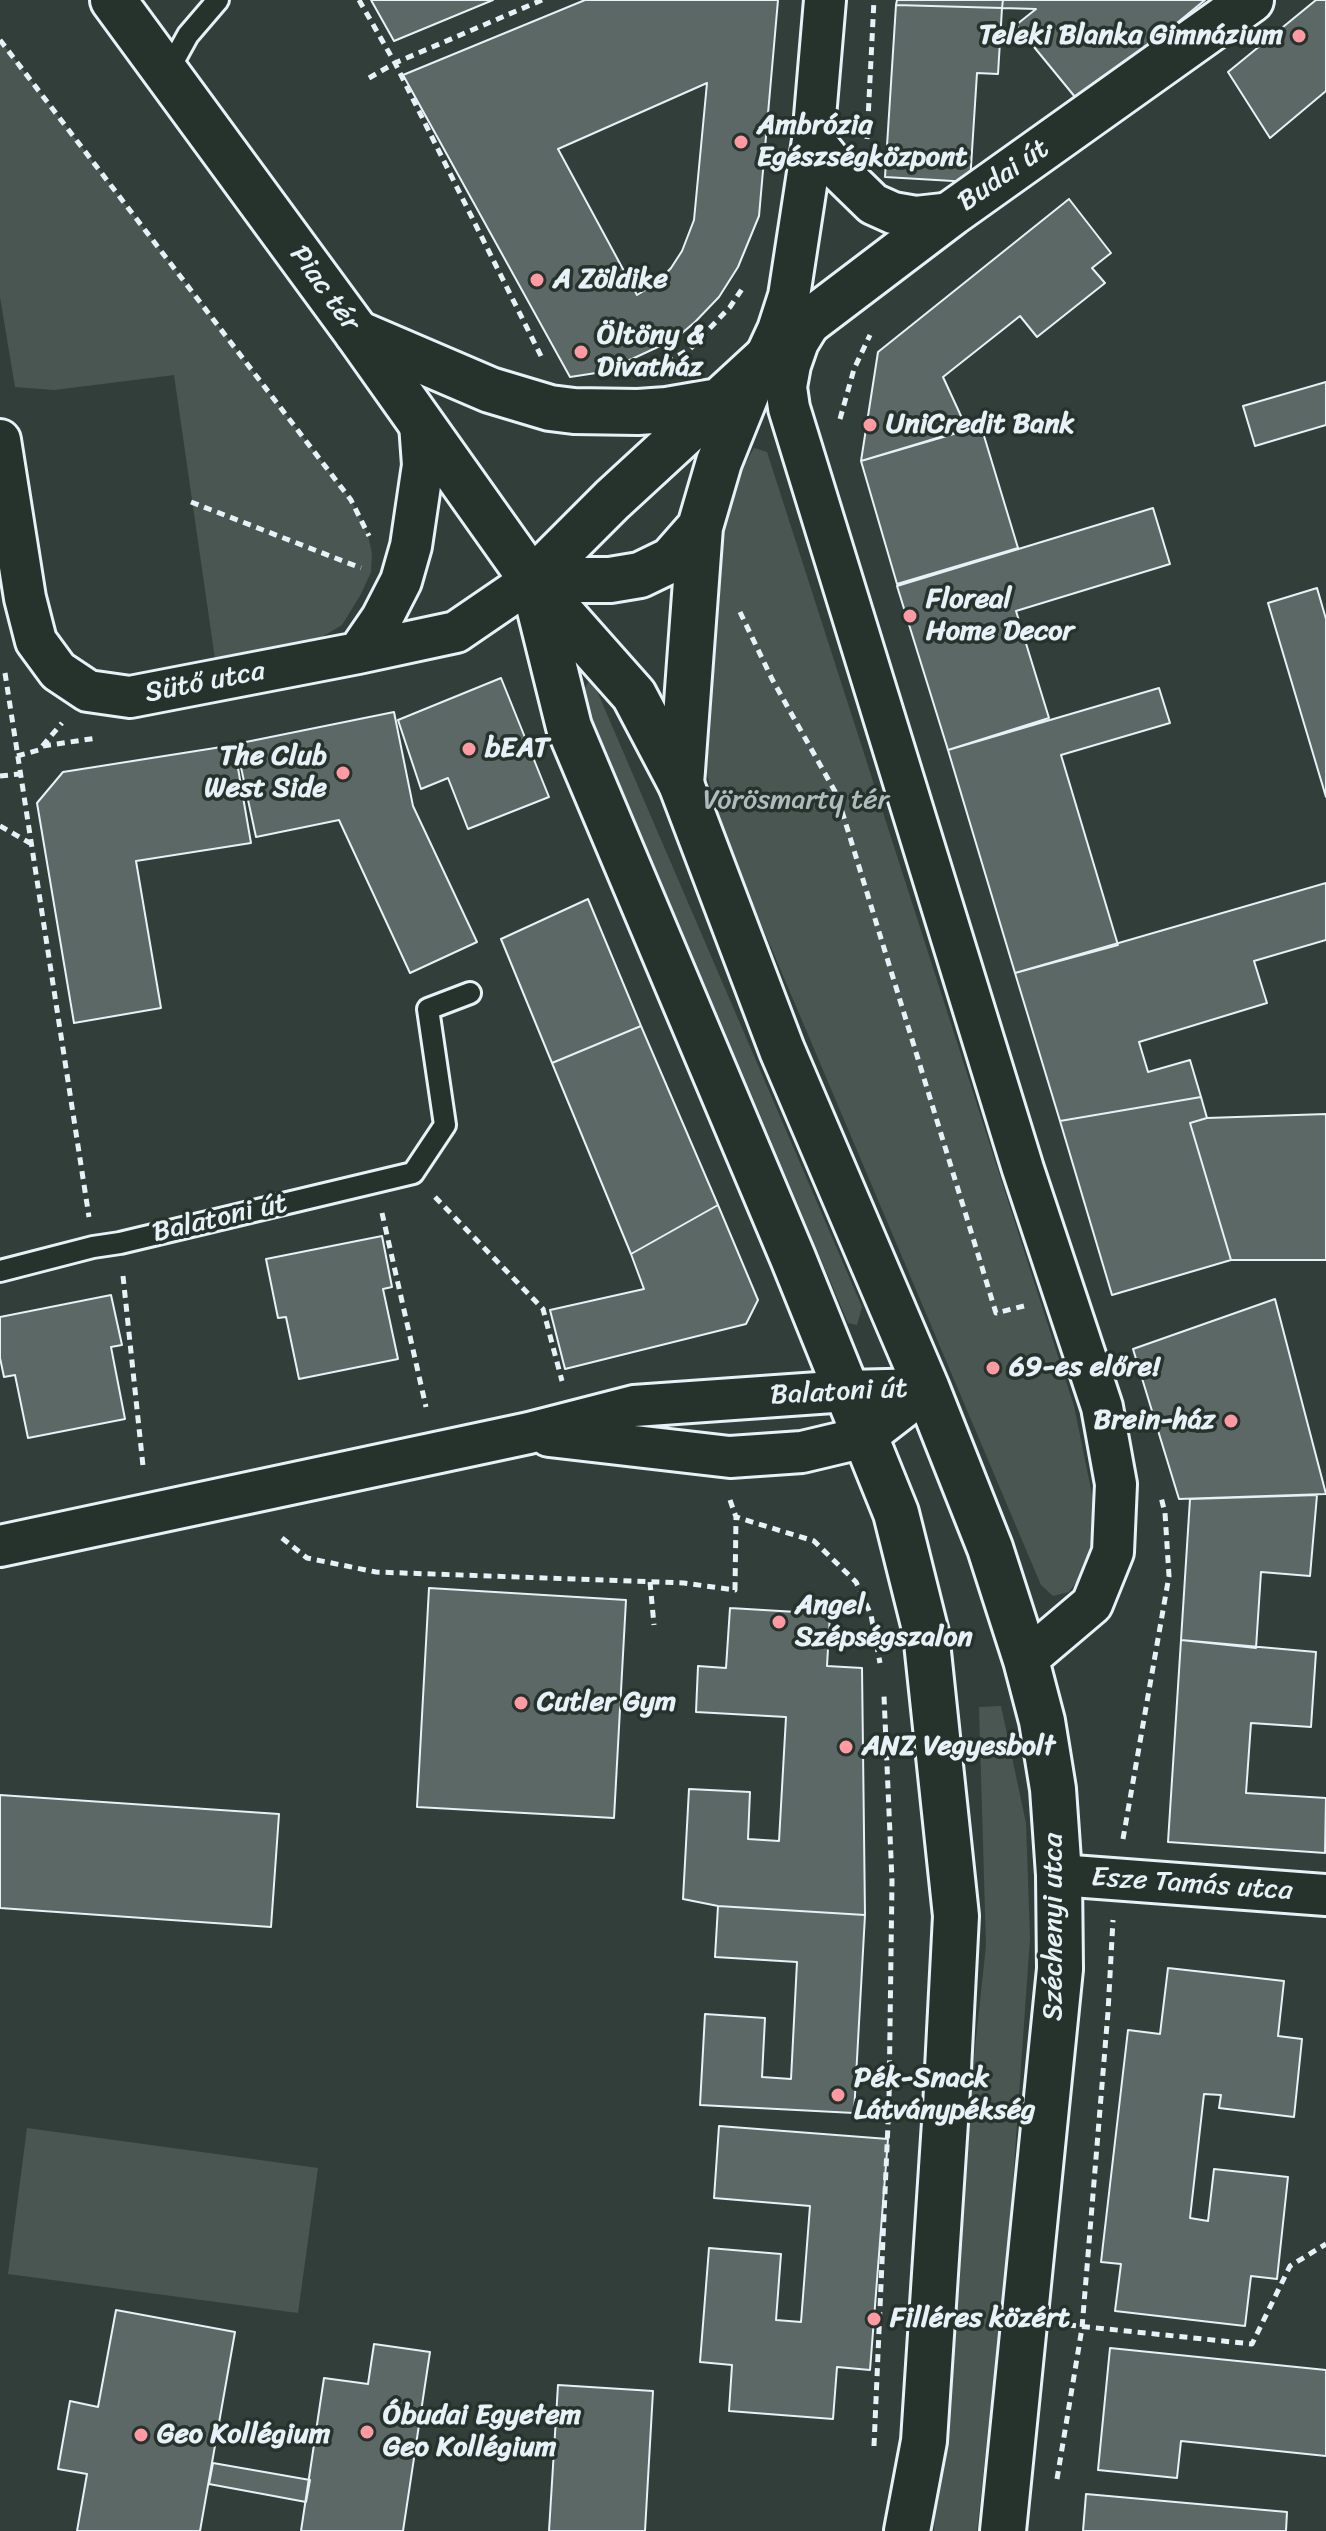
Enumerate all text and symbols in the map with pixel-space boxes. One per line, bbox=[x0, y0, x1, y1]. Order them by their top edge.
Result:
place label: Teleki Blanka Gimnázium bbox=[979, 19, 1283, 53]
marker: Teleki Blanka Gimnázium bbox=[1290, 27, 1308, 45]
place label: Ambrózia Egészségközpont bbox=[757, 109, 968, 175]
street label: Budai út bbox=[952, 132, 1056, 220]
marker: Ambrózia Egészségközpont bbox=[732, 133, 750, 151]
street label: Piac tér bbox=[282, 239, 366, 339]
place label: A Zöldike bbox=[553, 263, 668, 297]
marker: A Zöldike bbox=[528, 271, 546, 289]
place label: Öltöny & Divatház bbox=[597, 319, 704, 385]
marker: Öltöny & Divatház bbox=[572, 343, 590, 361]
place label: UniCredit Bank bbox=[886, 408, 1074, 442]
marker: UniCredit Bank bbox=[861, 416, 879, 434]
place label: Floreal Home Decor bbox=[926, 583, 1074, 649]
marker: Floreal Home Decor bbox=[901, 607, 919, 625]
street label: Sütő utca bbox=[142, 655, 268, 711]
place label: bEAT bbox=[485, 732, 550, 766]
place label: The Club West Side bbox=[204, 740, 327, 806]
marker: bEAT bbox=[460, 740, 478, 758]
marker: The Club West Side bbox=[334, 764, 352, 782]
park label: Vörösmarty tér bbox=[703, 784, 889, 818]
street label: Balatoni út bbox=[149, 1187, 291, 1251]
place label: 69-es előre! bbox=[1009, 1351, 1160, 1385]
marker: 69-es előre! bbox=[984, 1359, 1002, 1377]
street label: Balatoni út bbox=[770, 1373, 908, 1413]
place label: Brein-ház bbox=[1094, 1404, 1215, 1438]
marker: Brein-ház bbox=[1222, 1412, 1240, 1430]
place label: Angel Szépségszalon bbox=[795, 1589, 973, 1655]
marker: Angel Szépségszalon bbox=[770, 1613, 788, 1631]
place label: Cutler Gym bbox=[537, 1686, 676, 1720]
marker: Cutler Gym bbox=[512, 1694, 530, 1712]
place label: ANZ Vegyesbolt bbox=[862, 1730, 1055, 1764]
marker: ANZ Vegyesbolt bbox=[837, 1738, 855, 1756]
street label: Széchenyi utca bbox=[1037, 1833, 1071, 2021]
street label: Esze Tamás utca bbox=[1090, 1861, 1294, 1909]
place label: Pék-Snack Látványpékség bbox=[854, 2062, 1035, 2128]
marker: Pék-Snack Látványpékség bbox=[829, 2086, 847, 2104]
place label: Filléres közért bbox=[890, 2302, 1070, 2336]
marker: Filléres közért bbox=[865, 2310, 883, 2328]
place label: Óbudai Egyetem Geo Kollégium bbox=[383, 2399, 581, 2465]
place label: Geo Kollégium bbox=[157, 2418, 330, 2452]
marker: Óbudai Egyetem Geo Kollégium bbox=[358, 2423, 376, 2441]
marker: Geo Kollégium bbox=[132, 2426, 150, 2444]

